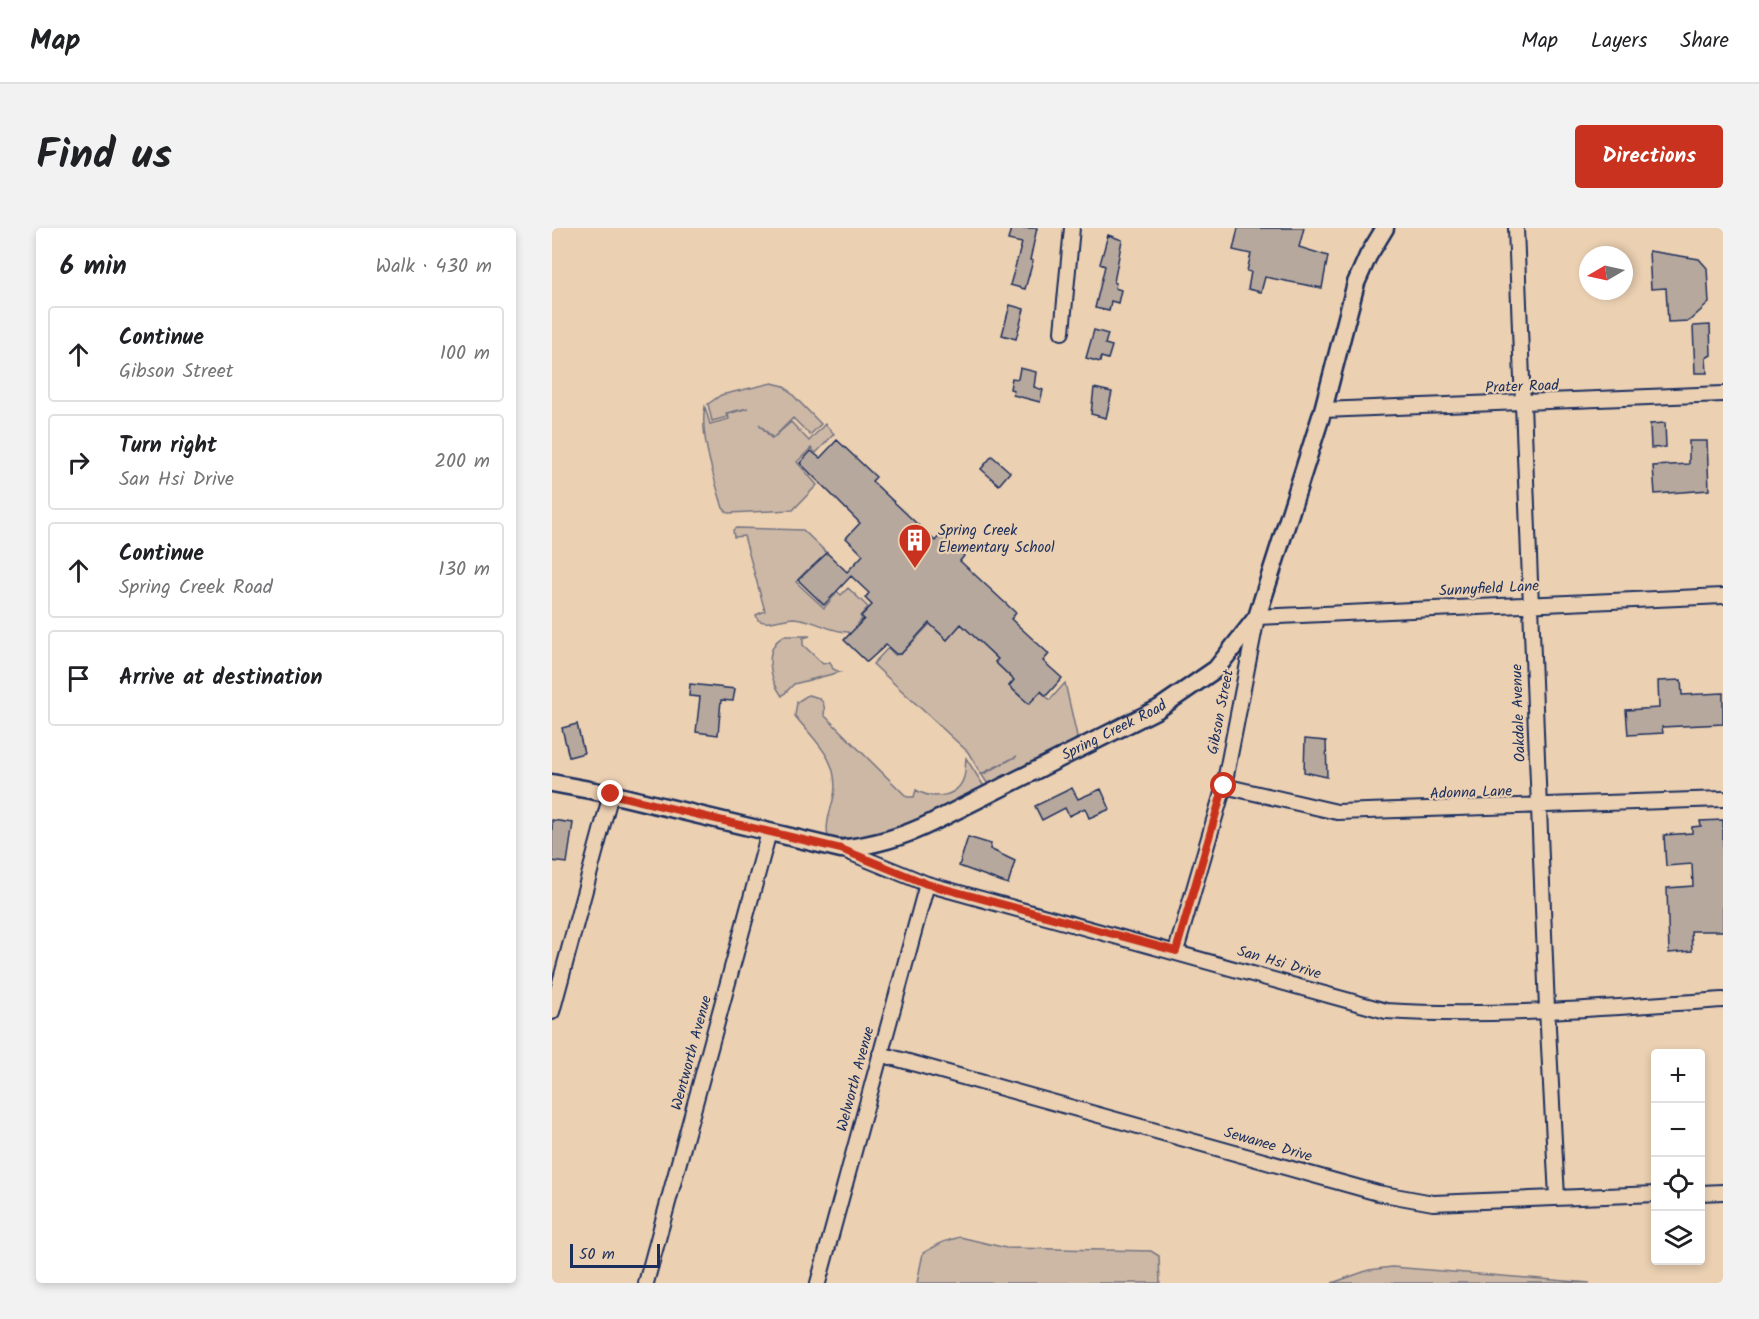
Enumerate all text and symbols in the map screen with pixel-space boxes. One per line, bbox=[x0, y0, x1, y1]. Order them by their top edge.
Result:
text: Map bbox=[30, 19, 81, 64]
text: Map bbox=[1521, 25, 1558, 58]
text: Layers bbox=[1591, 25, 1647, 58]
text: Share bbox=[1680, 25, 1729, 58]
text: Find us bbox=[36, 123, 172, 190]
button: Directions bbox=[1575, 125, 1723, 188]
text: 6 min bbox=[60, 246, 127, 288]
north arrow bbox=[1579, 246, 1633, 300]
text: Walk · 430 m bbox=[376, 251, 492, 283]
text: Continue bbox=[119, 321, 204, 356]
icon: ahead bbox=[62, 338, 95, 371]
text: 100 m bbox=[440, 338, 490, 370]
text: Gibson Street bbox=[119, 356, 233, 388]
street label: Prater Road bbox=[1485, 374, 1560, 400]
text: Turn right bbox=[119, 429, 217, 464]
icon: right bbox=[62, 446, 95, 479]
text: 200 m bbox=[434, 446, 490, 478]
text: San Hsi Drive bbox=[119, 464, 234, 496]
place label: Spring Creek Elementary School bbox=[938, 519, 1055, 560]
building icon: Spring Creek Elementary School bbox=[897, 522, 933, 569]
text: Continue bbox=[119, 537, 204, 572]
icon: ahead bbox=[62, 554, 95, 587]
text: 130 m bbox=[438, 554, 490, 586]
text: Spring Creek Road bbox=[119, 572, 273, 604]
street label: Sunnyfield Lane bbox=[1438, 574, 1540, 604]
text: Arrive at destination bbox=[119, 661, 322, 696]
icon: arrive bbox=[62, 662, 95, 695]
street label: Oakdale Avenue bbox=[1505, 663, 1533, 763]
street label: Gibson Street bbox=[1201, 667, 1241, 756]
street label: Spring Creek Road bbox=[1057, 694, 1173, 767]
route start bbox=[1210, 772, 1236, 798]
route end bbox=[597, 780, 623, 806]
street label: Adonna Lane bbox=[1429, 780, 1513, 806]
street label: San Hsi Drive bbox=[1234, 940, 1324, 987]
street label: Wentworth Avenue bbox=[665, 993, 719, 1113]
street label: Welworth Avenue bbox=[830, 1023, 882, 1134]
map controls bbox=[1651, 1049, 1705, 1265]
button: + bbox=[1651, 1049, 1705, 1103]
button: − bbox=[1651, 1103, 1705, 1157]
street label: Sewanee Drive bbox=[1221, 1121, 1315, 1169]
button: locate bbox=[1651, 1157, 1705, 1211]
button: layers bbox=[1651, 1211, 1705, 1265]
scale bar bbox=[570, 1241, 660, 1268]
text: 50 m bbox=[579, 1242, 615, 1267]

